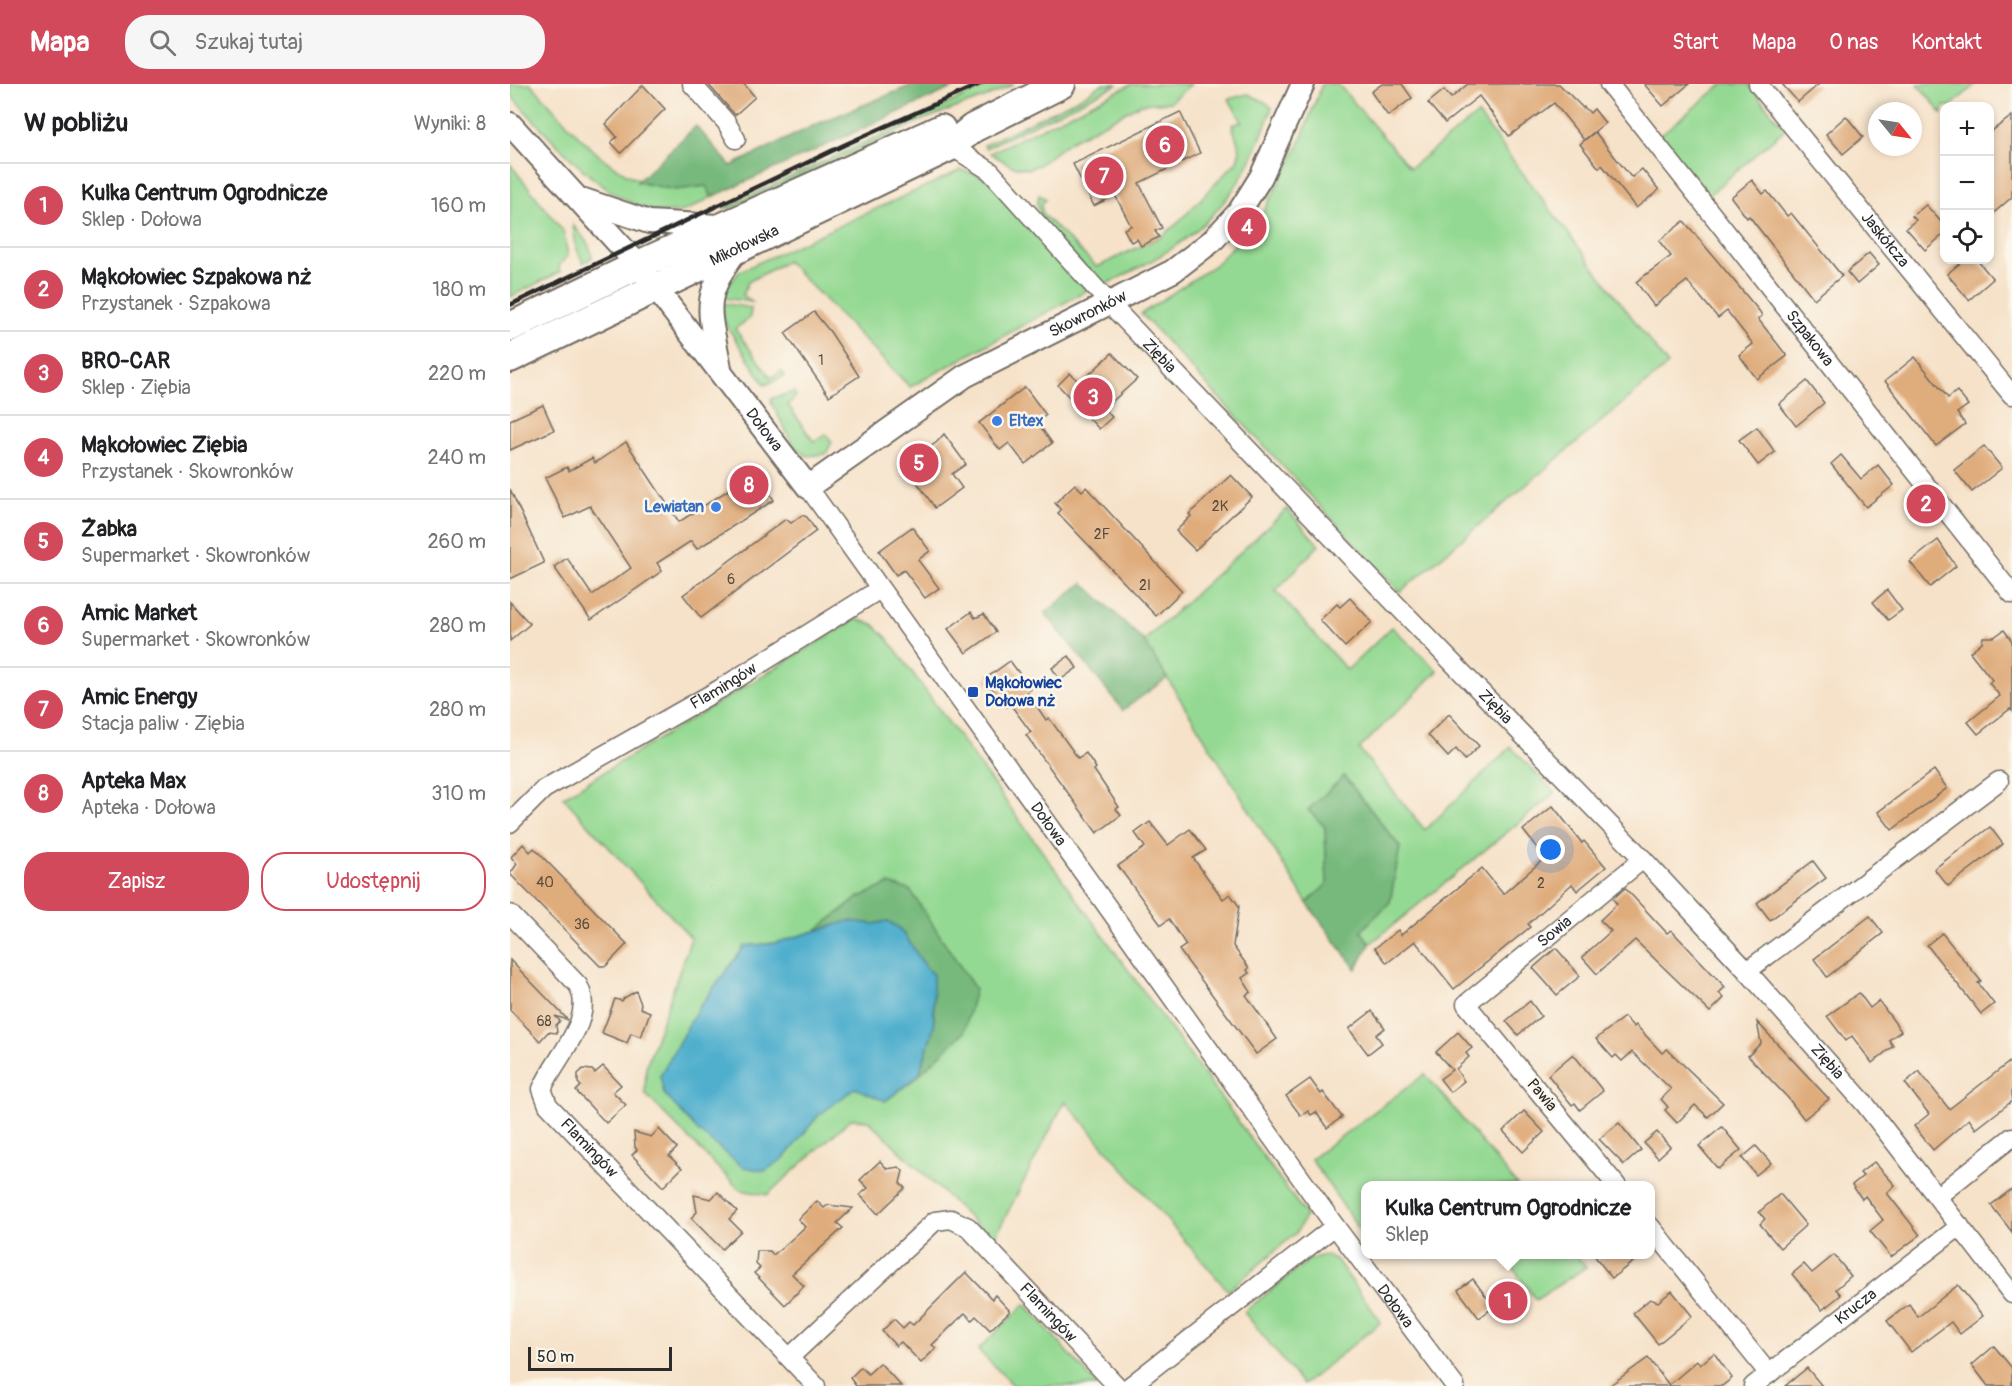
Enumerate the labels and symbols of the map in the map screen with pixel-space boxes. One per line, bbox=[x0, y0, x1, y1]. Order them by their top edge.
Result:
north arrow bbox=[1868, 102, 1922, 156]
pin: 6 bbox=[1146, 122, 1184, 168]
pin: 7 bbox=[1084, 154, 1124, 199]
pin: 4 bbox=[1228, 204, 1266, 250]
street label: Jaskółcza bbox=[1857, 208, 1914, 271]
street label: Mikołowska bbox=[707, 220, 782, 270]
street label: Skowronków bbox=[1046, 286, 1130, 342]
street label: Szpakowa bbox=[1782, 306, 1838, 370]
street label: Ziębia bbox=[1138, 334, 1180, 377]
house number: 1 bbox=[818, 352, 824, 369]
pin: 3 bbox=[1074, 374, 1112, 420]
street label: Dołowa bbox=[741, 404, 787, 455]
place label: Eltex bbox=[1009, 411, 1043, 431]
marker: Eltex bbox=[990, 414, 1004, 428]
pin: 5 bbox=[900, 440, 938, 485]
pin: 8 bbox=[730, 462, 768, 508]
pin: 2 bbox=[1906, 482, 1946, 526]
place label: Lewiatan bbox=[644, 497, 704, 517]
house number: 2K bbox=[1212, 498, 1229, 515]
marker: Lewiatan bbox=[709, 500, 723, 514]
house number: 2F bbox=[1094, 526, 1110, 543]
house number: 6 bbox=[727, 571, 735, 588]
house number: 2I bbox=[1139, 577, 1151, 594]
street label: Flamingów bbox=[687, 658, 761, 714]
place label: Mąkołowiec Dołowa nż bbox=[985, 673, 1062, 711]
marker: Mąkołowiec Dołowa nż bbox=[966, 685, 980, 699]
street label: Ziębia bbox=[1474, 685, 1517, 728]
street label: Dołowa bbox=[1026, 798, 1071, 850]
your location bbox=[1536, 835, 1565, 864]
house number: 40 bbox=[536, 874, 554, 891]
house number: 2 bbox=[1537, 875, 1545, 892]
street label: Sowia bbox=[1533, 911, 1576, 951]
house number: 36 bbox=[574, 916, 590, 933]
house number: 68 bbox=[536, 1013, 552, 1030]
street label: Ziębia bbox=[1807, 1040, 1848, 1083]
street label: Pawia bbox=[1523, 1075, 1561, 1115]
street label: Flamingów bbox=[556, 1114, 622, 1182]
pin: 1 bbox=[1488, 1278, 1528, 1324]
street label: Flamingów bbox=[1015, 1279, 1081, 1347]
street label: Dołowa bbox=[1372, 1281, 1418, 1332]
street label: Krucza bbox=[1831, 1284, 1881, 1329]
scale bar bbox=[528, 1344, 672, 1372]

